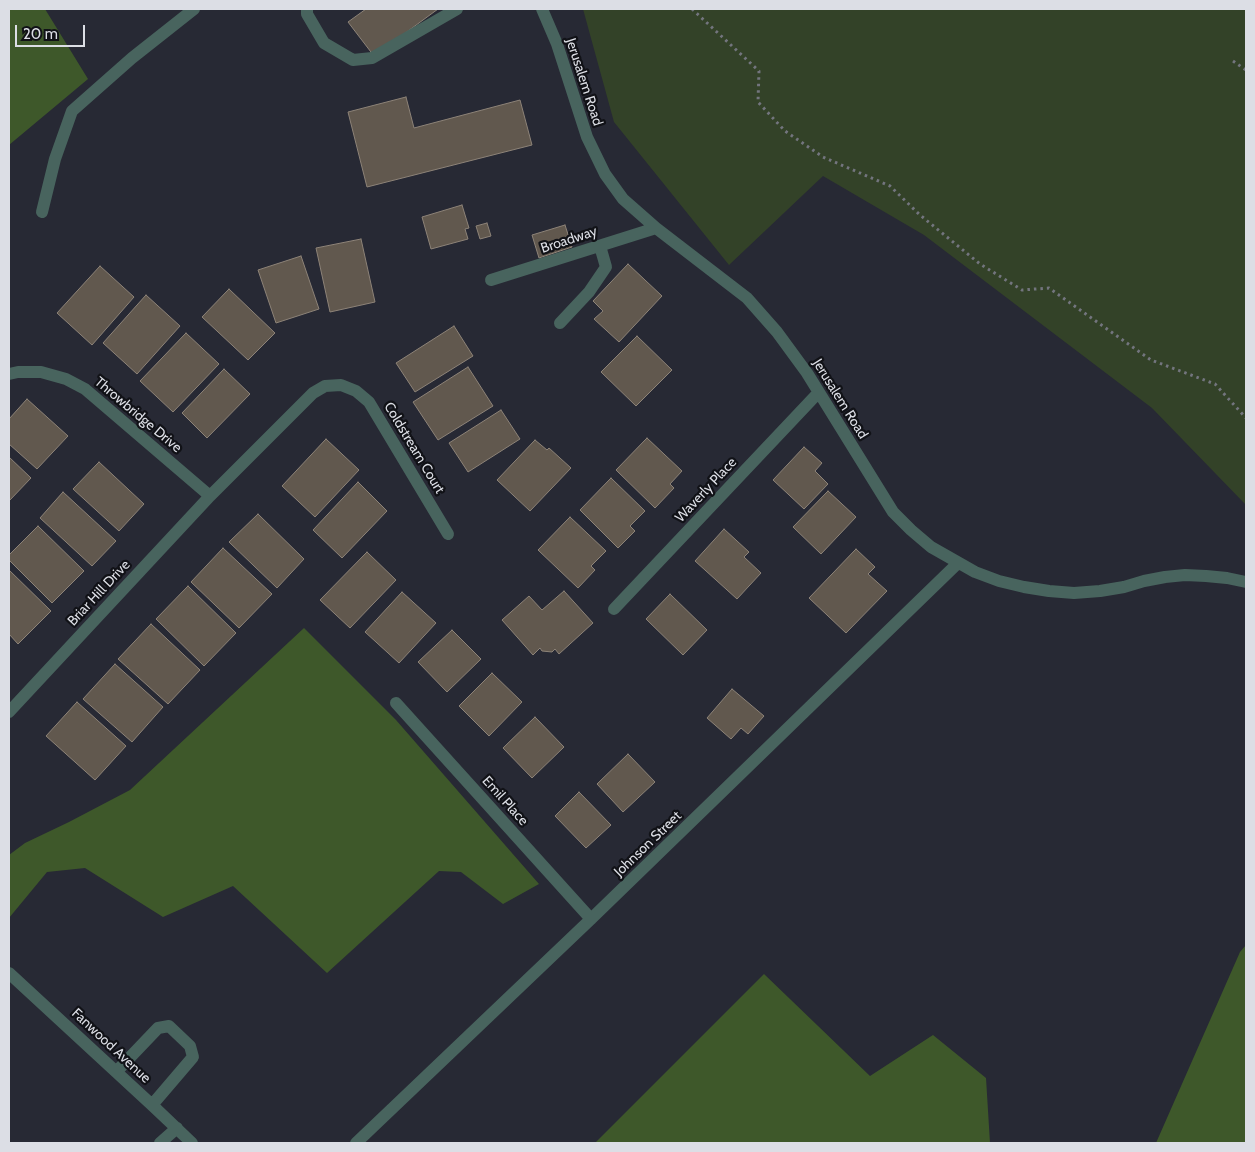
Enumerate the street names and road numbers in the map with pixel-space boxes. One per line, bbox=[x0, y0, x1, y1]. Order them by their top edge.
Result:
street label: Jerusalem Road bbox=[562, 36, 606, 128]
street label: Broadway bbox=[539, 223, 599, 257]
street label: Jerusalem Road bbox=[809, 356, 871, 442]
street label: Throwbridge Drive bbox=[91, 374, 185, 456]
street label: Coldstream Court bbox=[380, 399, 448, 497]
street label: Waverly Place bbox=[672, 454, 740, 526]
street label: Briar Hill Drive bbox=[64, 557, 134, 629]
street label: Emil Place bbox=[478, 773, 532, 829]
street label: Johnson Street bbox=[611, 808, 685, 880]
street label: Fanwood Avenue bbox=[68, 1005, 154, 1087]

